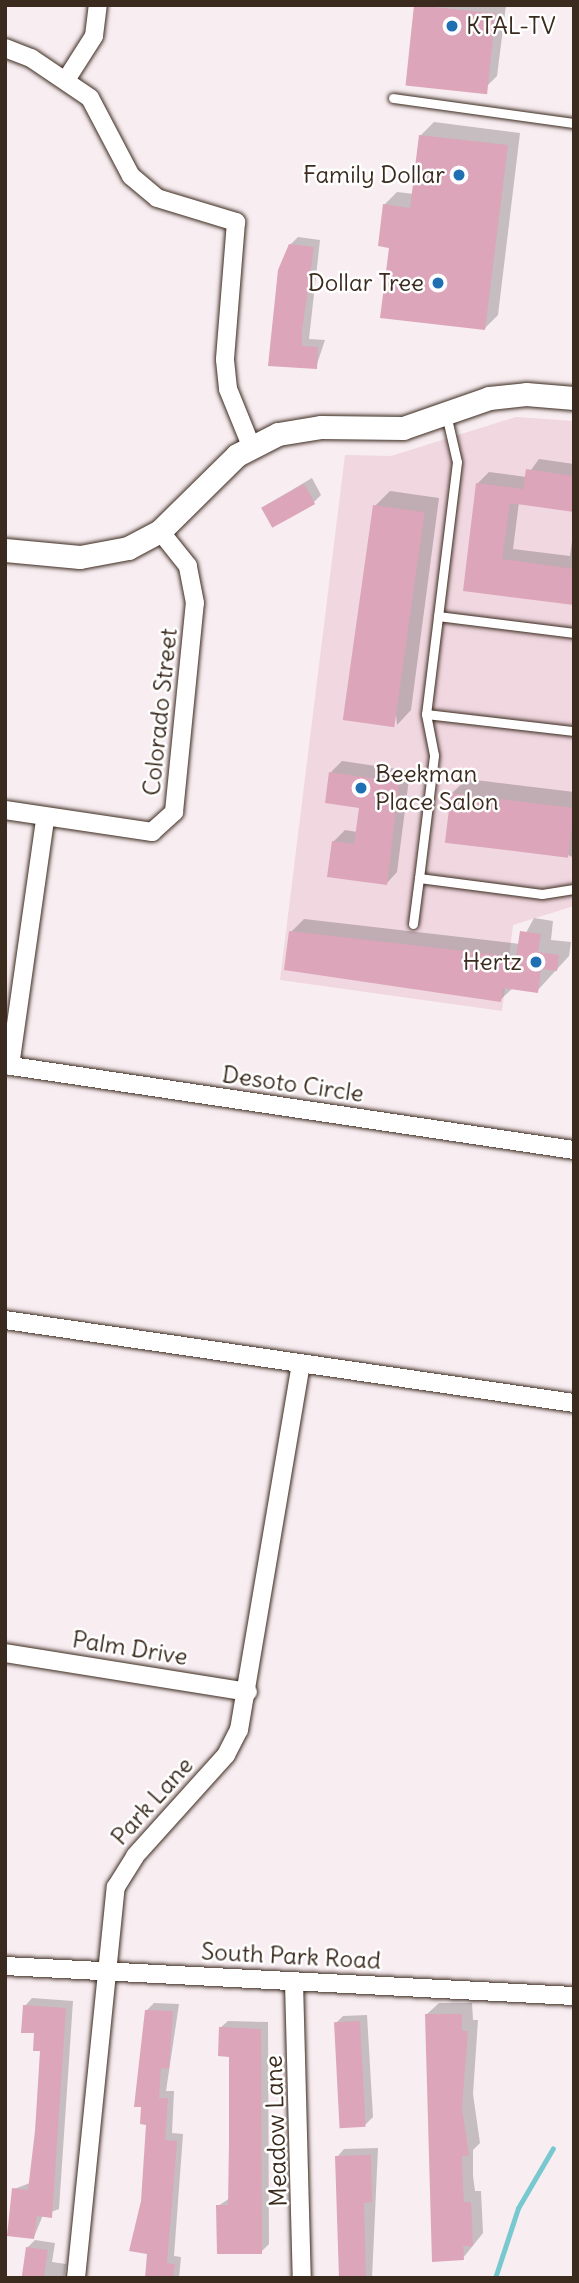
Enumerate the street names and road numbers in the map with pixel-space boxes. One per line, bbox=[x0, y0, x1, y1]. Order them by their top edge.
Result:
street label: Colorado Street bbox=[137, 627, 183, 797]
street label: Desoto Circle bbox=[220, 1060, 366, 1108]
street label: Palm Drive bbox=[70, 1625, 190, 1671]
street label: Park Lane bbox=[105, 1751, 199, 1851]
street label: South Park Road bbox=[200, 1937, 382, 1975]
street label: Meadow Lane bbox=[259, 2055, 293, 2207]

